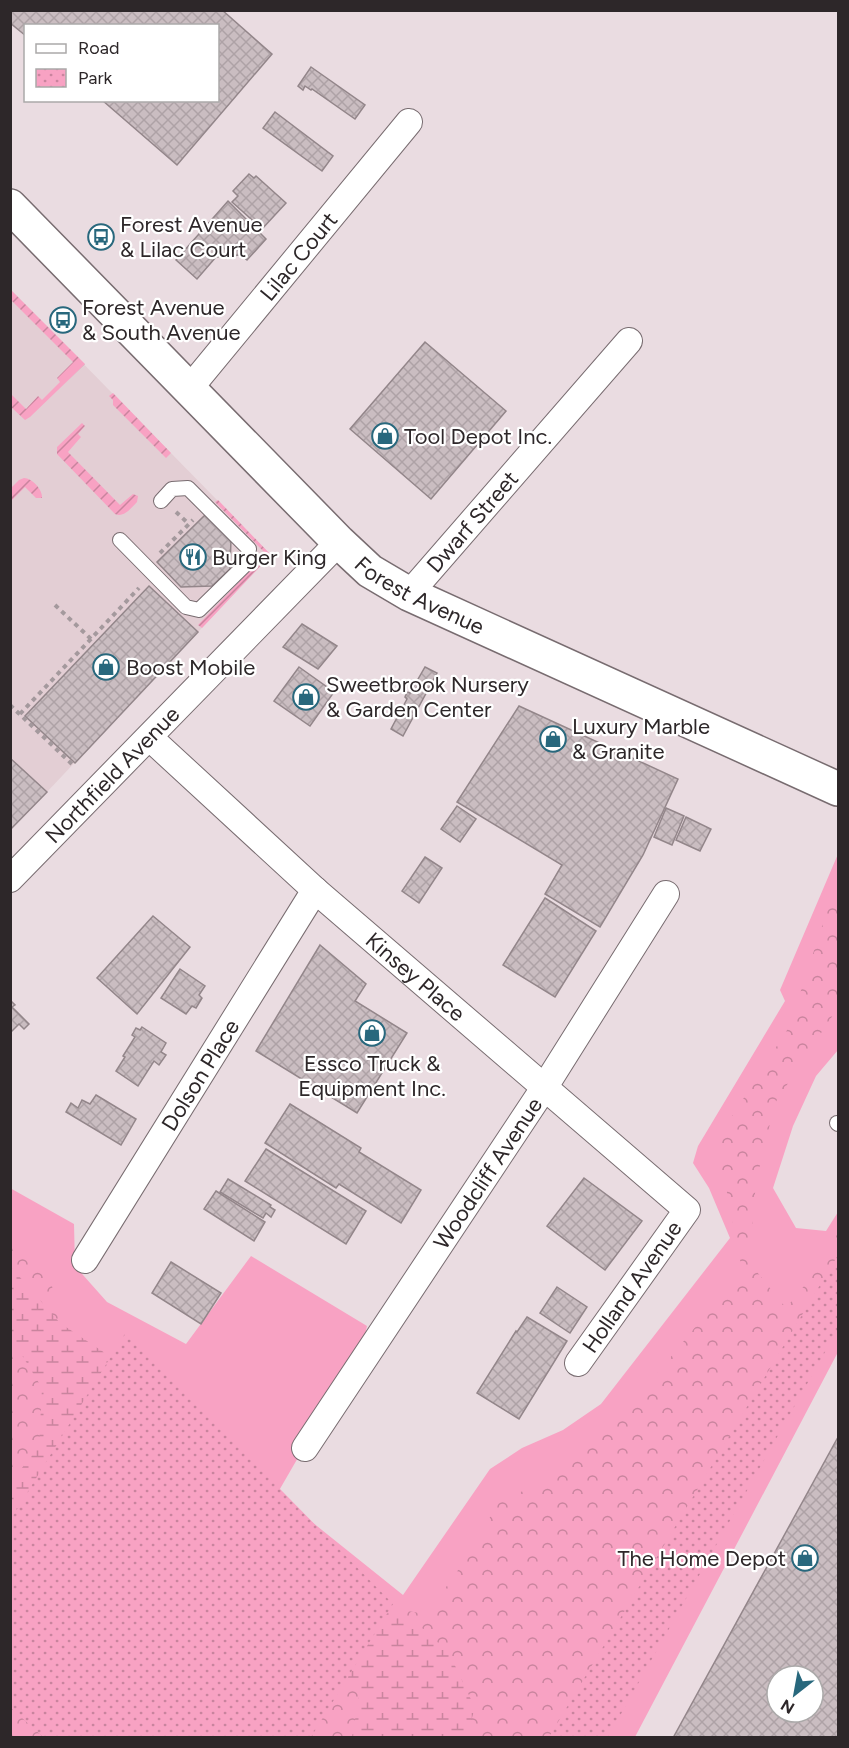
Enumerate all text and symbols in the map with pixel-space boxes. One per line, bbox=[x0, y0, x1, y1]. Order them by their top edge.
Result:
legend bbox=[24, 24, 219, 102]
text: Road bbox=[78, 37, 119, 59]
text: Park bbox=[78, 67, 113, 89]
street label: Lilac Court bbox=[254, 207, 343, 306]
place label: Forest Avenue & Lilac Court bbox=[120, 211, 262, 263]
bus stop icon: Forest Avenue & Lilac Court bbox=[86, 222, 116, 252]
place label: Forest Avenue & South Avenue bbox=[82, 294, 241, 346]
bus stop icon: Forest Avenue & South Avenue bbox=[48, 305, 78, 335]
shop icon: Tool Depot Inc. bbox=[370, 421, 400, 451]
place label: Tool Depot Inc. bbox=[404, 423, 552, 450]
street label: Dwarf Street bbox=[420, 465, 524, 578]
restaurant icon: Burger King bbox=[178, 542, 208, 572]
place label: Burger King bbox=[212, 544, 327, 571]
street label: Forest Avenue bbox=[349, 550, 489, 640]
shop icon: Boost Mobile bbox=[91, 652, 121, 682]
place label: Boost Mobile bbox=[126, 654, 255, 681]
place label: Sweetbrook Nursery & Garden Center bbox=[326, 671, 529, 723]
shop icon: Sweetbrook Nursery & Garden Center bbox=[291, 682, 321, 712]
street label: Northfield Avenue bbox=[39, 700, 185, 849]
place label: Luxury Marble & Granite bbox=[572, 713, 710, 765]
shop icon: Luxury Marble & Granite bbox=[538, 724, 568, 754]
street label: Kinsey Place bbox=[360, 926, 471, 1027]
street label: Dolson Place bbox=[155, 1014, 245, 1136]
shop icon: Essco Truck & Equipment Inc. bbox=[357, 1018, 387, 1048]
place label: Essco Truck & Equipment Inc. bbox=[298, 1050, 446, 1102]
street label: Woodcliff Avenue bbox=[427, 1092, 548, 1254]
street label: Holland Avenue bbox=[576, 1216, 688, 1358]
shop icon: The Home Depot bbox=[790, 1543, 820, 1573]
place label: The Home Depot bbox=[617, 1545, 786, 1572]
north arrow bbox=[765, 1664, 825, 1724]
text: N bbox=[777, 1695, 798, 1718]

